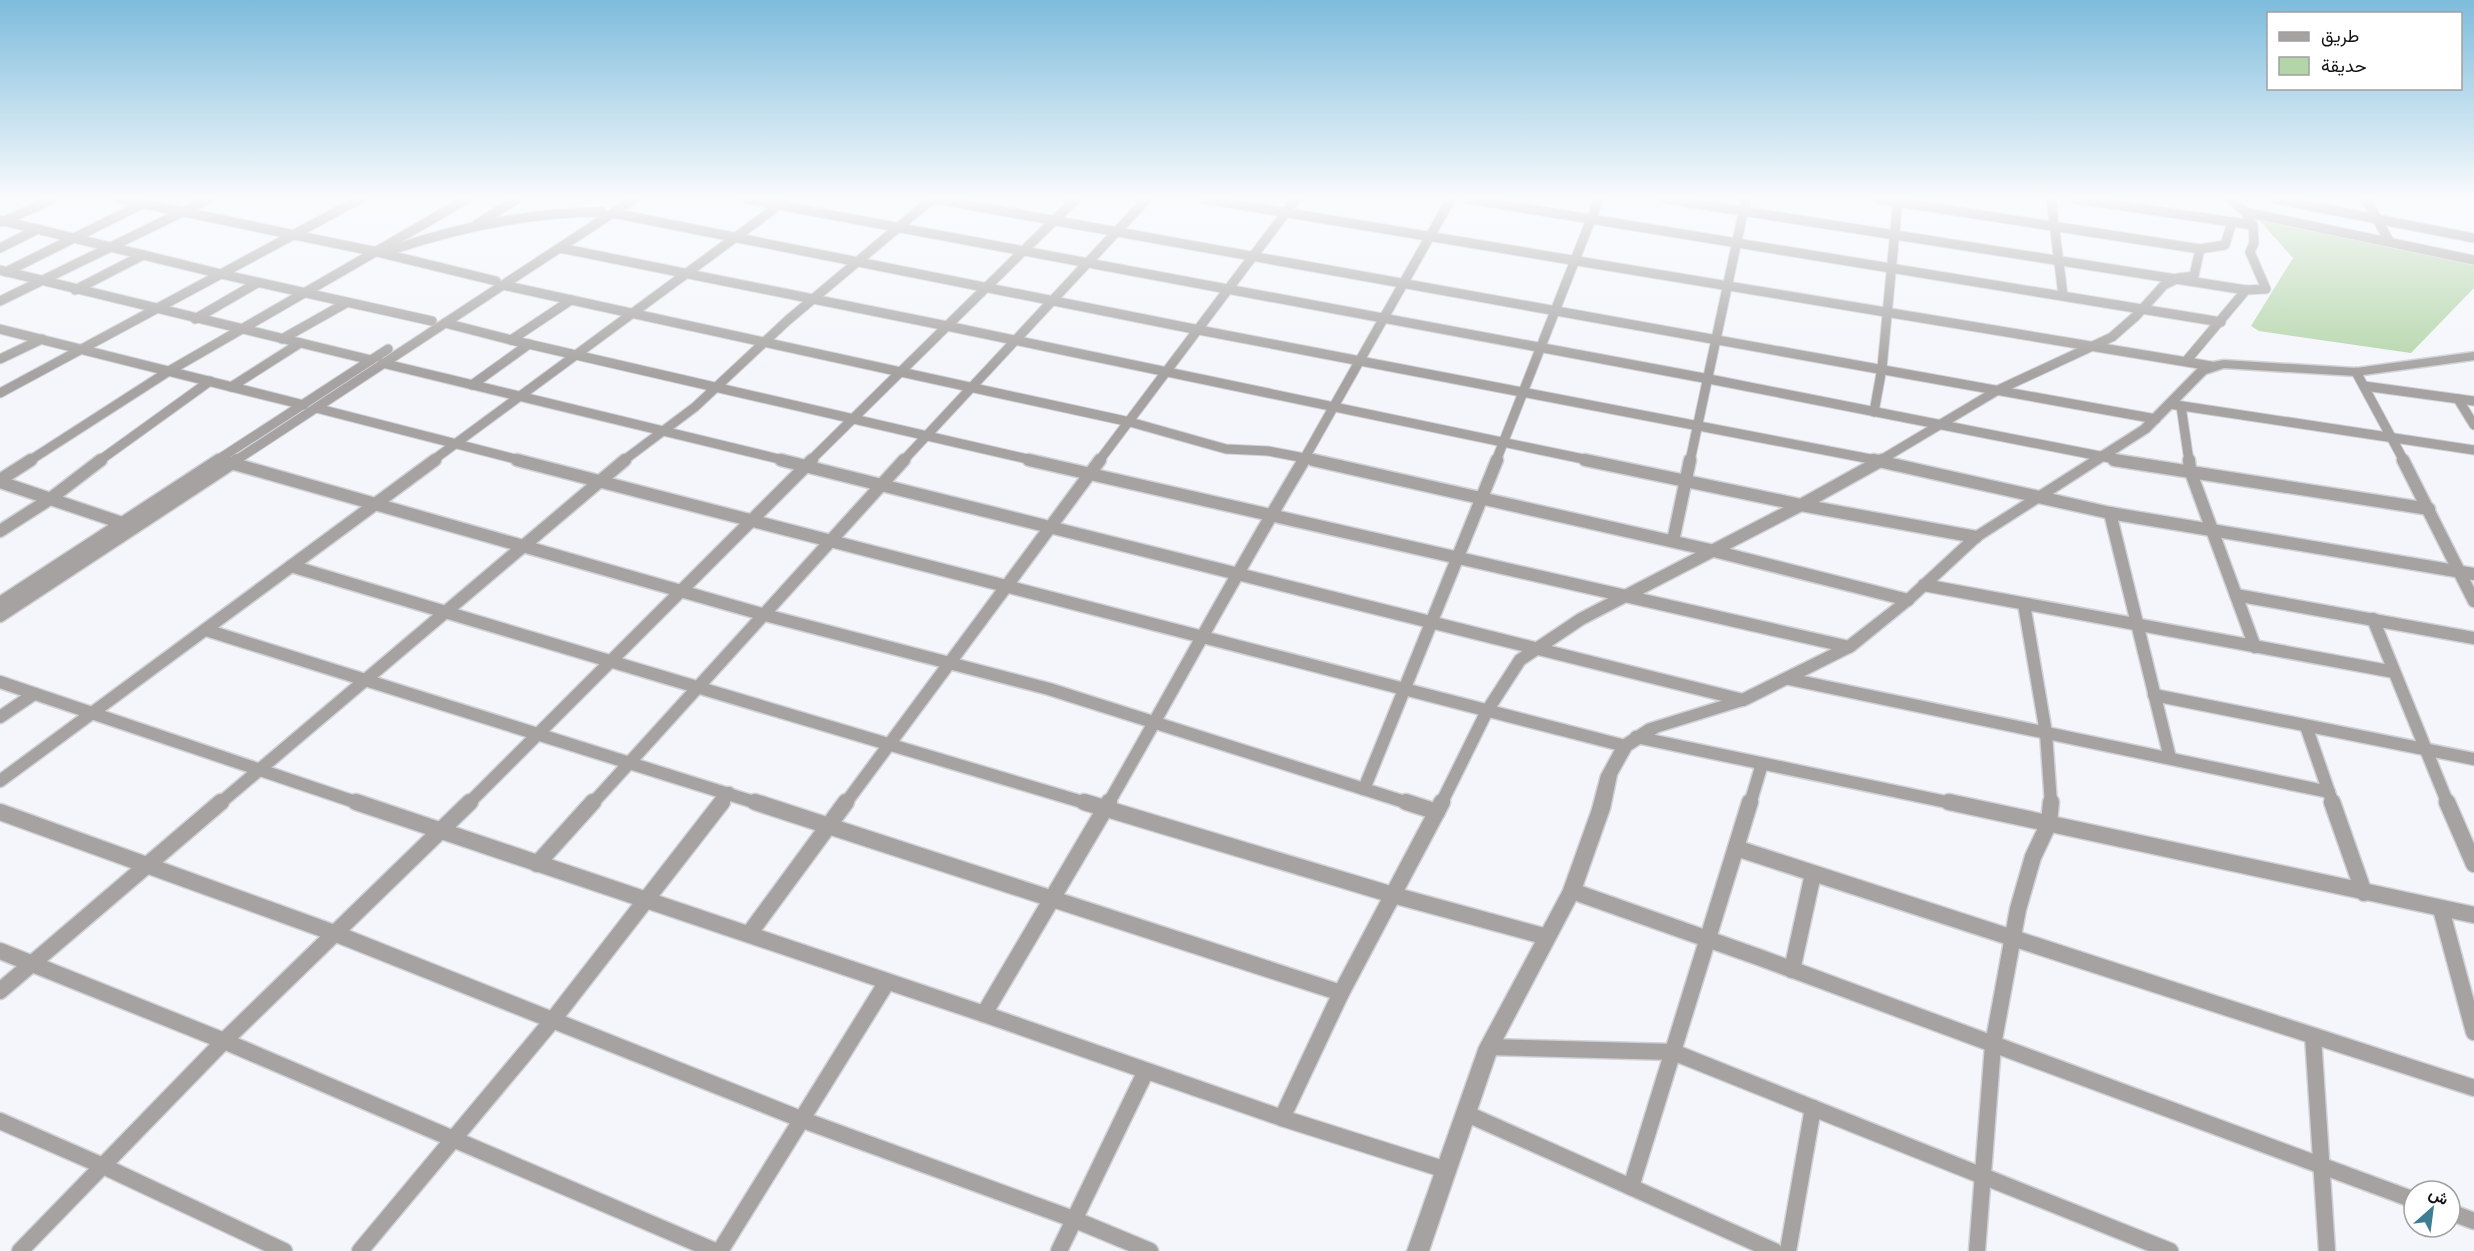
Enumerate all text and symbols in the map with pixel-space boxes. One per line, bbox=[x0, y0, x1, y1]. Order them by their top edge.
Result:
legend bbox=[2267, 12, 2462, 90]
text: طريق bbox=[2321, 23, 2359, 48]
text: حديقة bbox=[2321, 53, 2367, 78]
north arrow bbox=[2402, 1179, 2462, 1239]
text: ش bbox=[2425, 1182, 2453, 1210]

